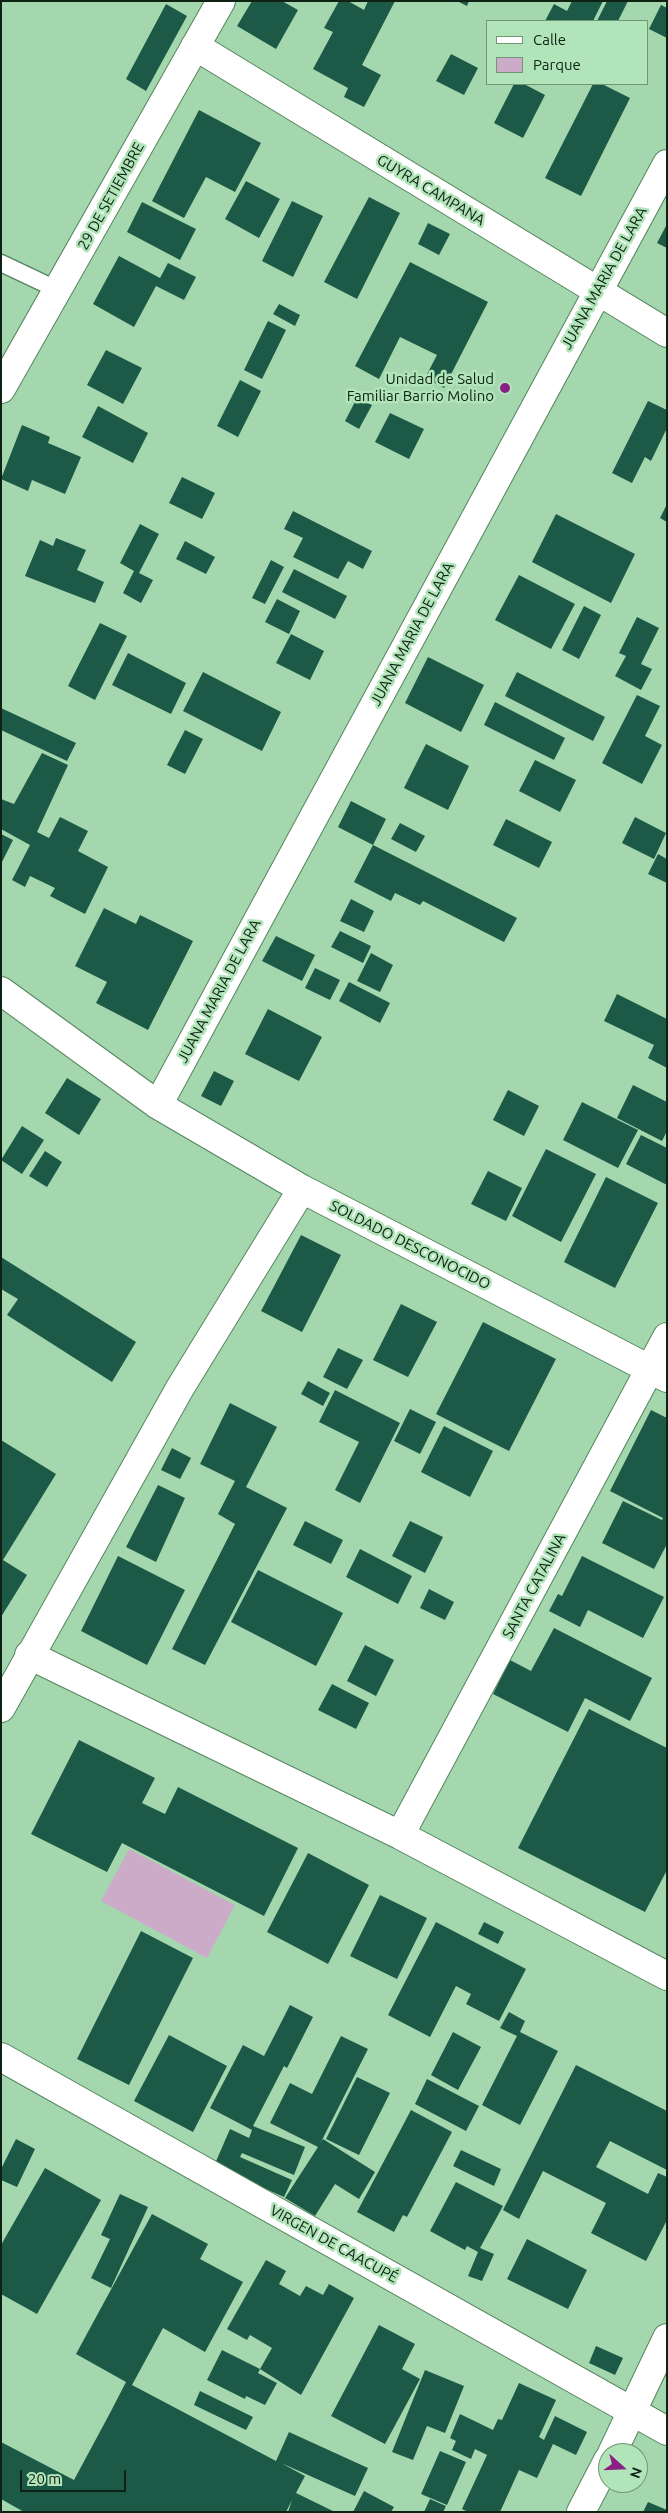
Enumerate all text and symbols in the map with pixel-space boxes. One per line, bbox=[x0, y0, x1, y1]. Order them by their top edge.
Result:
legend bbox=[486, 20, 648, 85]
text: Calle bbox=[533, 31, 566, 48]
text: Parque bbox=[533, 56, 581, 73]
street label: 29 DE SETIEMBRE bbox=[74, 139, 148, 253]
street label: GUYRA CAMPANA bbox=[374, 151, 488, 229]
street label: JUANA MARIA DE LARA bbox=[557, 204, 651, 352]
place label: Unidad de Salud Familiar Barrio Molino bbox=[347, 370, 494, 405]
marker: Unidad de Salud Familiar Barrio Molino bbox=[498, 381, 512, 395]
street label: JUANA MARIA DE LARA bbox=[366, 559, 458, 709]
street label: JUANA MARIA DE LARA bbox=[173, 916, 265, 1066]
street label: SOLDADO DESCONOCIDO bbox=[327, 1197, 493, 1293]
street label: SANTA CATALINA bbox=[499, 1530, 569, 1642]
street label: VIRGEN DE CAACUPÉ bbox=[267, 2201, 401, 2287]
north arrow bbox=[598, 2443, 648, 2493]
scale bar bbox=[22, 2460, 129, 2492]
text: N bbox=[627, 2465, 645, 2480]
text: 20 m bbox=[28, 2470, 61, 2487]

